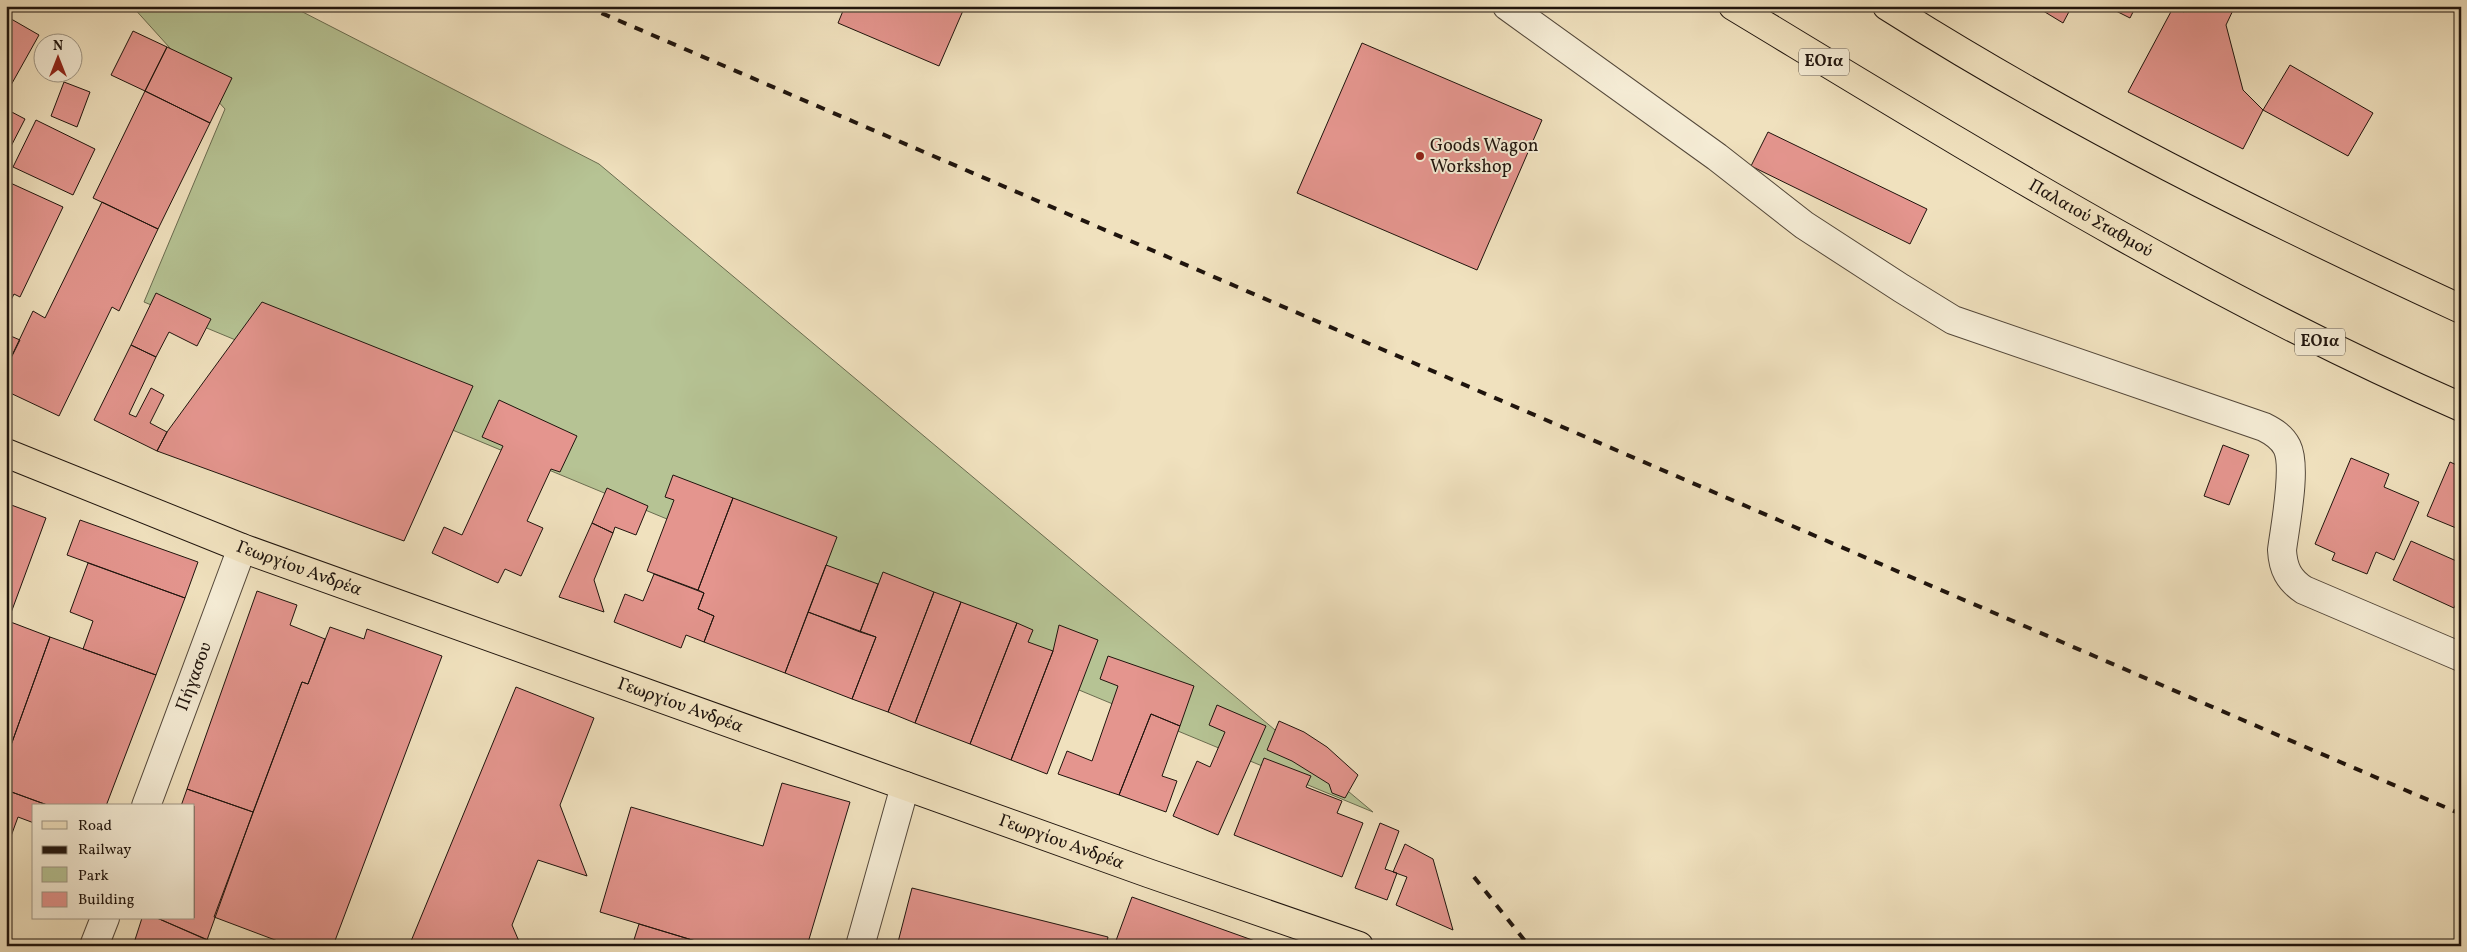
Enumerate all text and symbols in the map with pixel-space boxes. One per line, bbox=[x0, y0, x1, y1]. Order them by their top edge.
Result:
north arrow bbox=[32, 32, 82, 82]
text: N bbox=[53, 37, 63, 56]
road number: ΕΟ1α bbox=[1799, 48, 1849, 76]
place label: Goods Wagon Workshop bbox=[1430, 134, 1539, 180]
marker: Goods Wagon Workshop bbox=[1414, 150, 1426, 162]
street label: Παλαιού Σταθμού bbox=[2024, 173, 2157, 264]
road number: ΕΟ1α bbox=[2295, 328, 2345, 356]
street label: Γεωργίου Ανδρέα bbox=[232, 534, 365, 603]
street label: Πήγασου bbox=[170, 639, 218, 715]
street label: Γεωργίου Ανδρέα bbox=[614, 671, 747, 739]
legend bbox=[32, 804, 195, 920]
street label: Γεωργίου Ανδρέα bbox=[995, 808, 1128, 876]
text: Road bbox=[78, 816, 112, 837]
text: Railway bbox=[78, 840, 131, 861]
text: Park bbox=[78, 866, 109, 887]
text: Building bbox=[78, 890, 135, 911]

